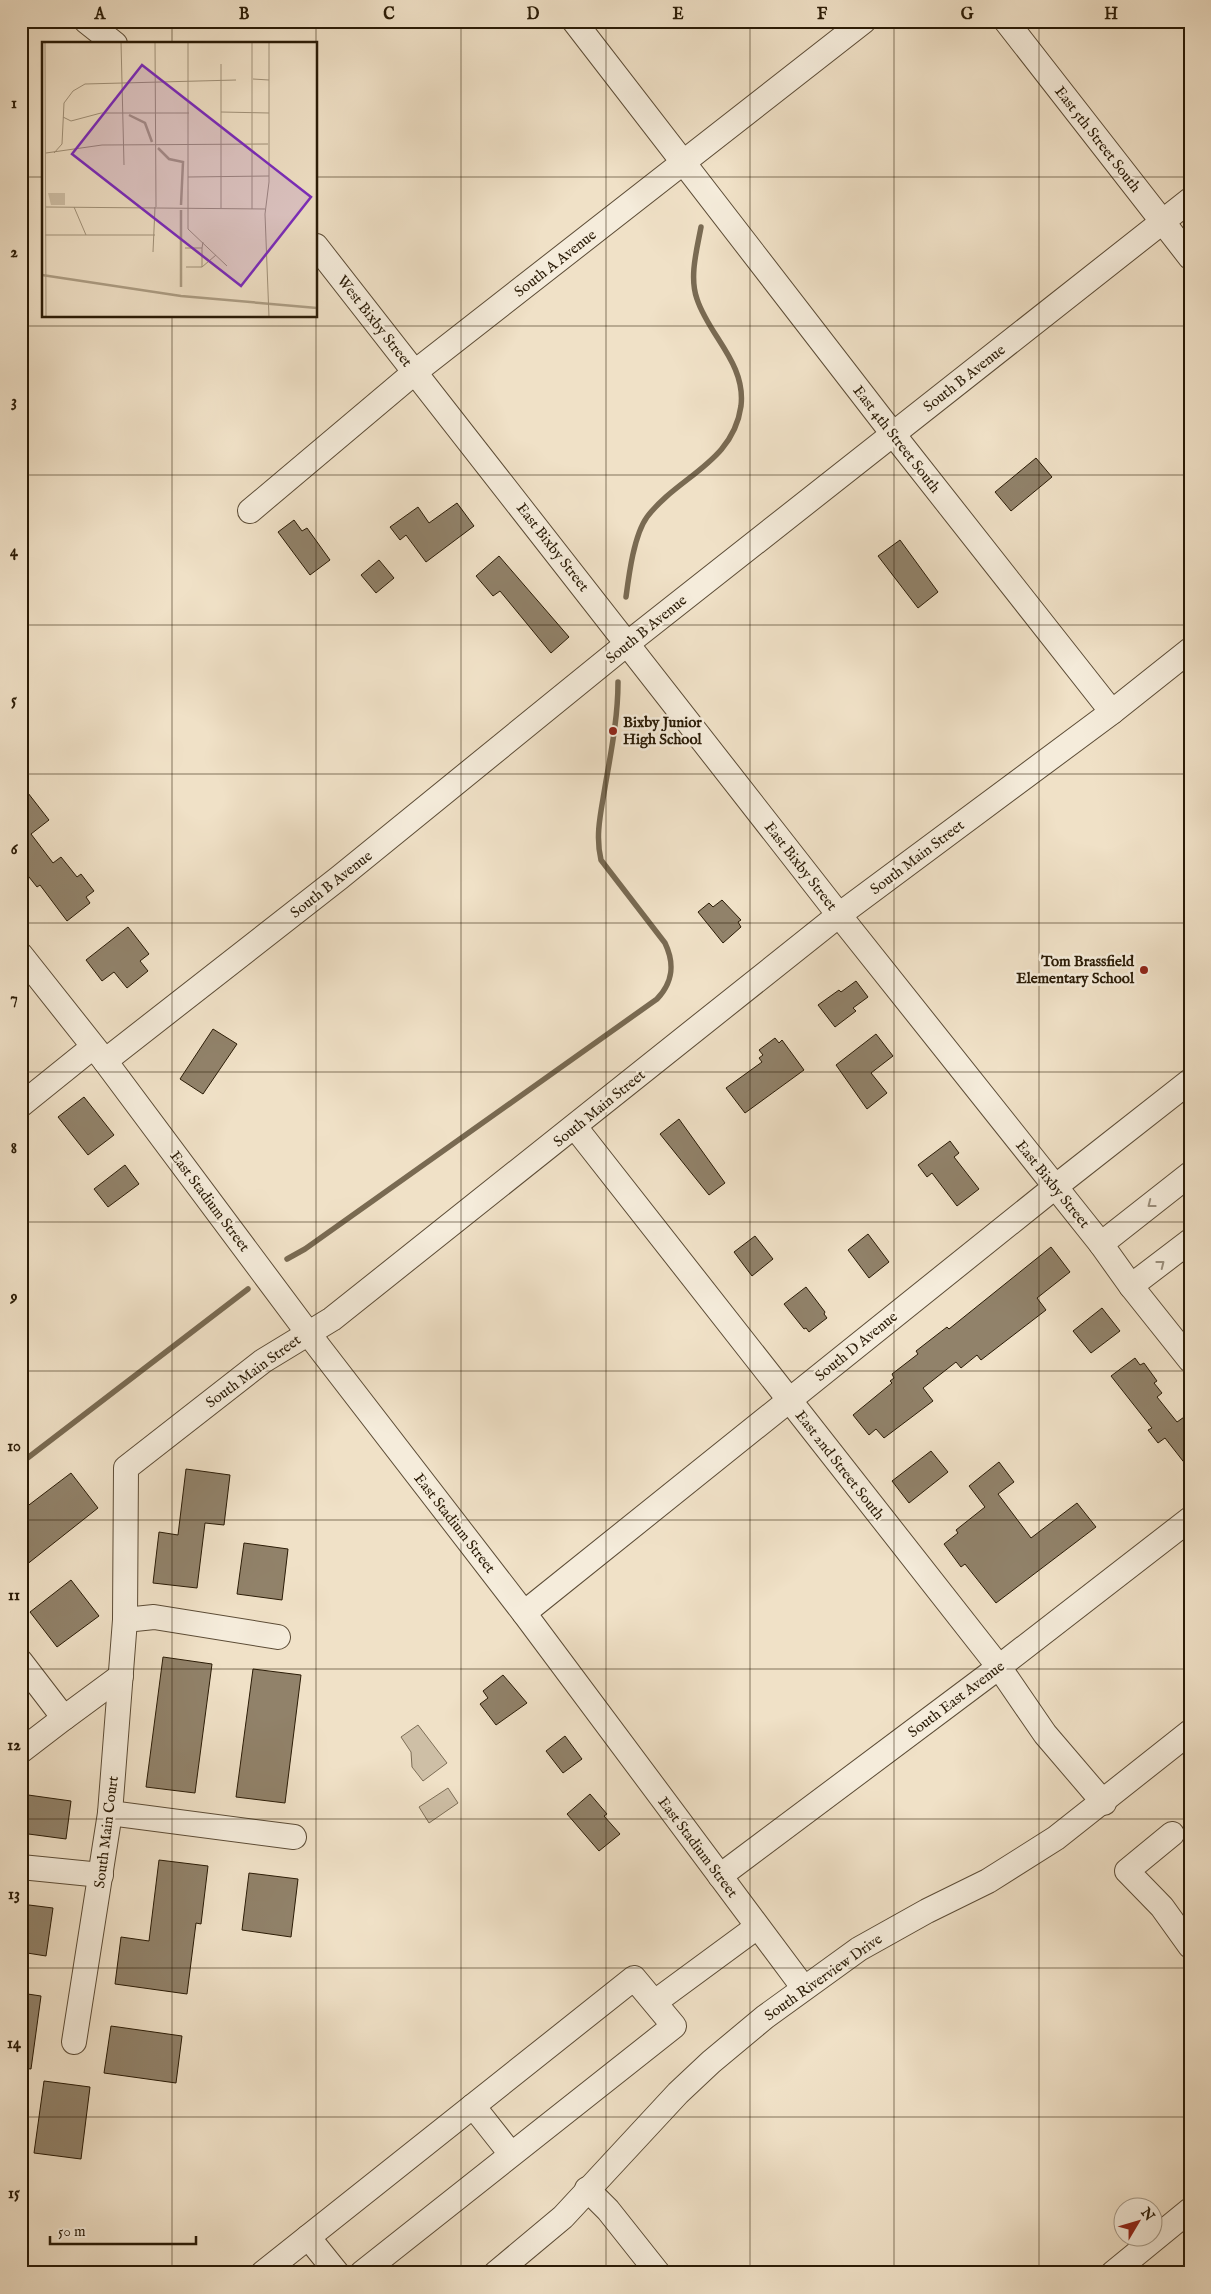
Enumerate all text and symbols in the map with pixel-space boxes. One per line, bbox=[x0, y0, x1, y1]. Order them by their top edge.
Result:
text: A bbox=[94, 5, 107, 25]
text: B bbox=[239, 5, 250, 25]
text: C bbox=[383, 5, 395, 25]
text: D bbox=[527, 5, 540, 25]
text: E bbox=[672, 5, 684, 25]
text: F bbox=[817, 5, 828, 25]
text: G bbox=[961, 5, 974, 25]
text: H bbox=[1104, 5, 1118, 25]
inset map bbox=[42, 42, 318, 318]
street label: East 5th Street South bbox=[1050, 82, 1145, 196]
text: 1 bbox=[11, 94, 17, 114]
street label: South A Avenue bbox=[510, 225, 600, 301]
text: 2 bbox=[10, 243, 18, 263]
street label: West Bixby Street bbox=[333, 272, 416, 371]
street label: South B Avenue bbox=[919, 340, 1009, 416]
street label: East 4th Street South bbox=[849, 382, 945, 497]
text: 3 bbox=[11, 392, 17, 412]
street label: East Bixby Street bbox=[512, 499, 593, 596]
text: 4 bbox=[10, 542, 19, 562]
street label: South B Avenue bbox=[602, 591, 691, 668]
text: 5 bbox=[11, 691, 17, 711]
place label: Bixby Junior High School bbox=[623, 713, 702, 749]
marker: Bixby Junior High School bbox=[607, 725, 619, 737]
street label: South Main Street bbox=[866, 816, 968, 899]
street label: East Bixby Street bbox=[760, 818, 841, 915]
text: 6 bbox=[11, 840, 19, 860]
street label: South B Avenue bbox=[286, 846, 376, 922]
place label: Tom Brassfield Elementary School bbox=[1016, 952, 1135, 988]
marker: Tom Brassfield Elementary School bbox=[1138, 964, 1150, 976]
text: 7 bbox=[10, 989, 18, 1009]
street label: South Main Street bbox=[549, 1065, 649, 1151]
street label: East Bixby Street bbox=[1011, 1137, 1094, 1232]
text: 8 bbox=[11, 1139, 17, 1159]
street label: East Stadium Street bbox=[165, 1147, 254, 1256]
one-way arrow bbox=[1148, 1199, 1157, 1207]
one-way arrow bbox=[1155, 1260, 1164, 1269]
text: 9 bbox=[10, 1288, 18, 1308]
street label: South D Avenue bbox=[811, 1307, 902, 1386]
street label: South Main Street bbox=[202, 1330, 305, 1412]
street label: East 2nd Street South bbox=[791, 1407, 888, 1524]
text: 10 bbox=[7, 1437, 21, 1457]
street label: East Stadium Street bbox=[410, 1469, 500, 1577]
text: 11 bbox=[8, 1586, 20, 1606]
street label: South East Avenue bbox=[904, 1657, 1009, 1742]
text: 12 bbox=[7, 1736, 21, 1756]
street label: South Main Court bbox=[90, 1775, 123, 1889]
street label: East Stadium Street bbox=[653, 1793, 742, 1902]
text: 13 bbox=[8, 1885, 20, 1905]
street label: South Riverview Drive bbox=[761, 1930, 886, 2025]
text: 14 bbox=[7, 2034, 22, 2054]
text: 15 bbox=[8, 2184, 20, 2204]
north arrow bbox=[1114, 2196, 1164, 2246]
text: N bbox=[1136, 2204, 1158, 2225]
scale bar bbox=[50, 2214, 196, 2246]
text: 50 m bbox=[58, 2222, 86, 2241]

